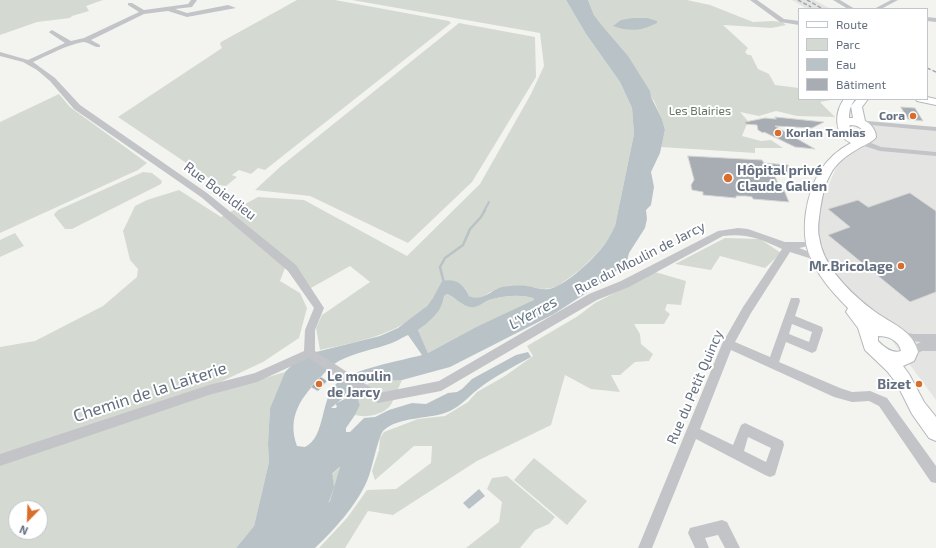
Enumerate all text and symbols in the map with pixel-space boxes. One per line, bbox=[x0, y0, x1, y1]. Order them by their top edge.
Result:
legend bbox=[798, 8, 928, 100]
text: Route bbox=[836, 17, 868, 31]
text: Parc bbox=[836, 37, 860, 51]
text: Eau bbox=[836, 57, 856, 71]
text: Bâtiment bbox=[836, 77, 886, 91]
park label: Les Blairies bbox=[669, 104, 731, 118]
place label: Cora bbox=[879, 109, 905, 123]
marker: Cora bbox=[908, 111, 918, 121]
place label: Korian Tamias bbox=[786, 126, 866, 140]
marker: Korian Tamias bbox=[773, 128, 783, 138]
street label: Rue Boieldieu bbox=[181, 158, 259, 224]
place label: Hôpital privé Claude Galien bbox=[737, 162, 827, 194]
marker: Hôpital privé Claude Galien bbox=[722, 172, 734, 184]
street label: Rue du Moulin de Jarcy bbox=[572, 218, 708, 298]
place label: Mr.Bricolage bbox=[809, 258, 893, 274]
marker: Mr.Bricolage bbox=[896, 261, 906, 271]
water label: L'Yerres bbox=[506, 292, 560, 334]
street label: Rue du Petit Quincy bbox=[663, 327, 727, 447]
street label: Chemin de la Laiterie bbox=[71, 358, 229, 426]
place label: Le moulin de Jarcy bbox=[327, 368, 391, 400]
place label: Bizet bbox=[877, 376, 911, 392]
marker: Le moulin de Jarcy bbox=[314, 379, 324, 389]
marker: Bizet bbox=[914, 379, 924, 389]
north arrow bbox=[8, 500, 48, 540]
text: N bbox=[17, 523, 30, 538]

